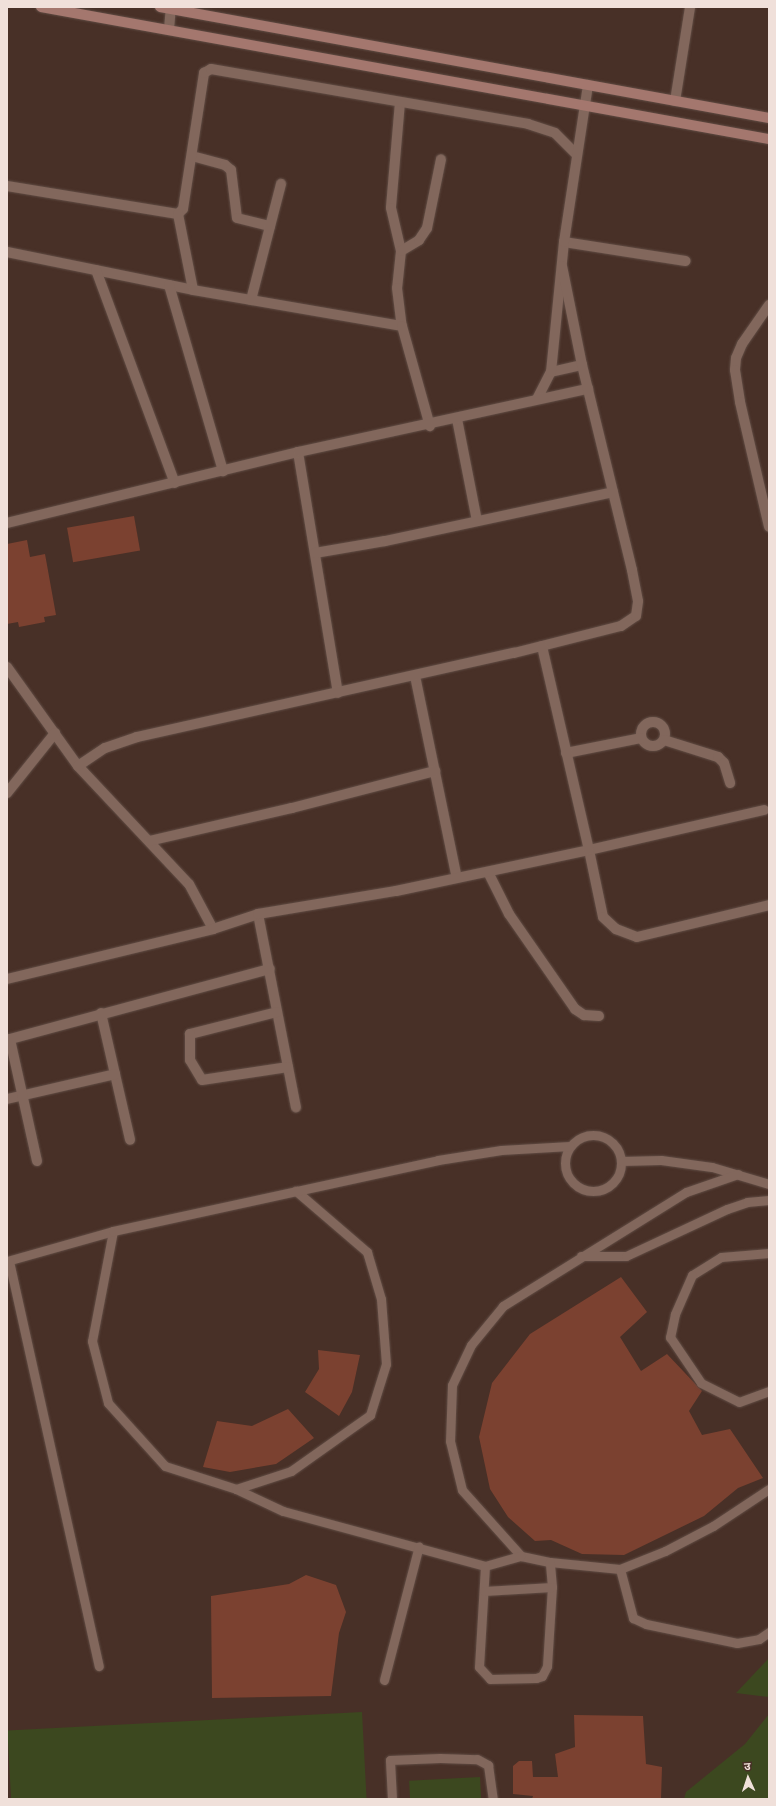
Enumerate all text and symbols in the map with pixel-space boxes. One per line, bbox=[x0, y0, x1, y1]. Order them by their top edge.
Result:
north arrow bbox=[728, 1758, 768, 1798]
text: उ bbox=[744, 1759, 751, 1772]

